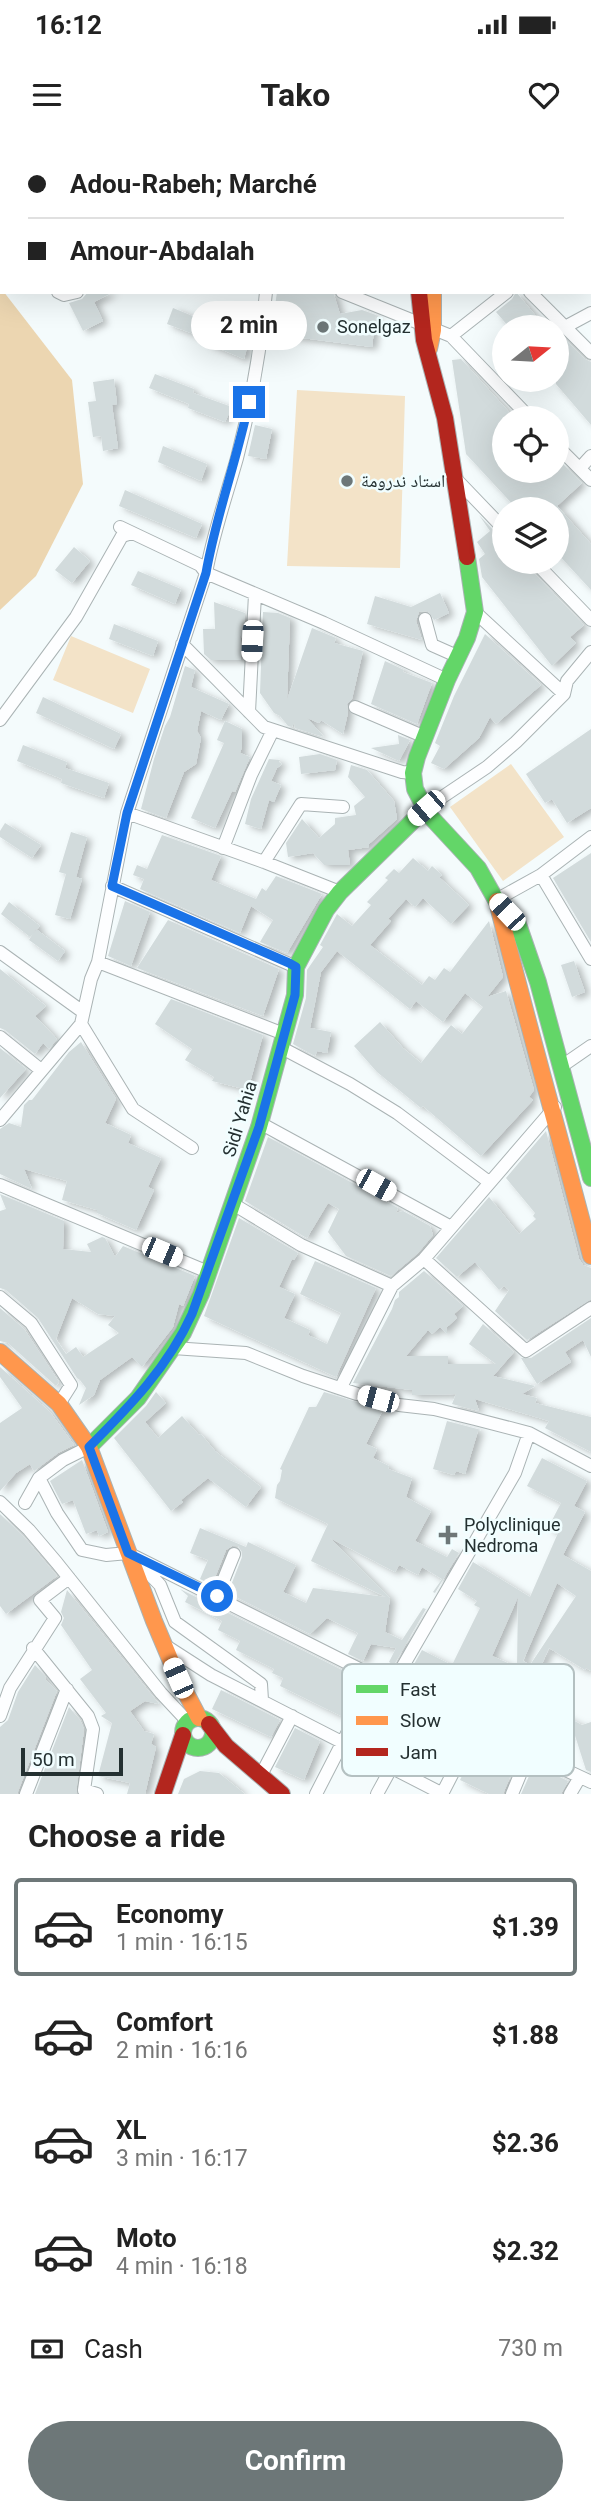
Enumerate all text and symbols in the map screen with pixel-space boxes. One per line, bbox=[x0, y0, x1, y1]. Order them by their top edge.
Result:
text: 16:12 bbox=[35, 10, 102, 40]
icon: menu bbox=[28, 76, 66, 114]
text: Tako bbox=[261, 76, 330, 114]
icon: heart bbox=[525, 76, 563, 114]
text: Adou-Rabeh; Marché bbox=[70, 169, 317, 199]
text: Amour-Abdalah bbox=[70, 236, 255, 266]
callout: 2 min bbox=[191, 300, 307, 350]
text: 2 min bbox=[220, 312, 278, 339]
north arrow bbox=[492, 315, 569, 392]
map controls bbox=[492, 315, 569, 574]
place label: Sonelgaz bbox=[337, 316, 411, 337]
marker: Sonelgaz bbox=[315, 319, 331, 335]
route end bbox=[233, 386, 265, 418]
button: locate bbox=[492, 406, 569, 483]
place label: استاد ندرومة bbox=[361, 470, 445, 491]
marker: استاد ندرومة bbox=[339, 473, 355, 489]
button: layers bbox=[492, 497, 569, 574]
car bbox=[241, 619, 264, 663]
car bbox=[404, 786, 449, 830]
car bbox=[485, 889, 530, 935]
street label: Sidi Yahia bbox=[218, 1078, 261, 1159]
car bbox=[353, 1166, 400, 1204]
car bbox=[139, 1234, 186, 1270]
car bbox=[355, 1383, 402, 1415]
place label: Polyclinique Nedroma bbox=[464, 1514, 560, 1556]
marker: Polyclinique Nedroma bbox=[438, 1525, 458, 1545]
route start bbox=[201, 1580, 233, 1612]
car bbox=[160, 1655, 197, 1701]
legend bbox=[342, 1664, 574, 1776]
text: Fast bbox=[400, 1678, 437, 1701]
text: Slow bbox=[400, 1709, 441, 1732]
text: Jam bbox=[400, 1741, 437, 1764]
scale bar bbox=[21, 1745, 122, 1777]
text: 50 m bbox=[32, 1748, 75, 1771]
text: Choose a ride bbox=[28, 1817, 225, 1855]
icon: car bbox=[32, 1896, 95, 1959]
text: Economy bbox=[116, 1899, 223, 1929]
text: $1.39 bbox=[492, 1912, 559, 1942]
text: 1 min · 16:15 bbox=[116, 1929, 248, 1956]
icon: car bbox=[32, 2004, 95, 2067]
text: Comfort bbox=[116, 2007, 213, 2037]
text: $1.88 bbox=[492, 2020, 559, 2050]
text: 2 min · 16:16 bbox=[116, 2037, 248, 2064]
icon: car bbox=[32, 2112, 95, 2175]
text: XL bbox=[116, 2115, 147, 2145]
text: $2.36 bbox=[492, 2128, 559, 2158]
text: 3 min · 16:17 bbox=[116, 2145, 248, 2172]
icon: car bbox=[32, 2220, 95, 2283]
text: Moto bbox=[116, 2223, 177, 2253]
text: $2.32 bbox=[492, 2236, 559, 2266]
text: 4 min · 16:18 bbox=[116, 2253, 248, 2280]
icon: cash bbox=[28, 2330, 66, 2368]
text: Cash bbox=[84, 2334, 143, 2364]
text: 730 m bbox=[498, 2335, 563, 2362]
button: Confirm bbox=[28, 2421, 563, 2501]

